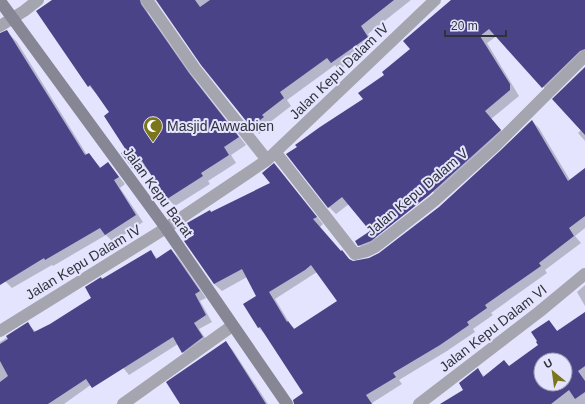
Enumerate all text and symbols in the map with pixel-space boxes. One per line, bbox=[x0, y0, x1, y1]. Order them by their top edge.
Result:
scale bar bbox=[445, 12, 506, 38]
street label: Jalan Kepu Dalam IV bbox=[286, 19, 392, 122]
text: 20 m bbox=[451, 19, 478, 33]
mosque icon: Masjid Awwabien bbox=[142, 115, 164, 143]
place label: Masjid Awwabien bbox=[167, 118, 274, 134]
street label: Jalan Kepu Barat bbox=[120, 144, 196, 240]
street label: Jalan Kepu Dalam V bbox=[363, 144, 472, 239]
street label: Jalan Kepu Dalam IV bbox=[23, 221, 144, 303]
street label: Jalan Kepu Dalam VI bbox=[436, 281, 550, 375]
north arrow bbox=[533, 352, 573, 392]
text: U bbox=[542, 356, 555, 370]

